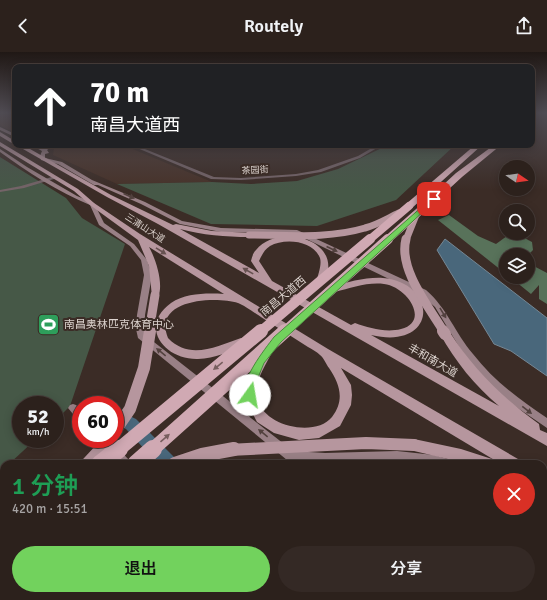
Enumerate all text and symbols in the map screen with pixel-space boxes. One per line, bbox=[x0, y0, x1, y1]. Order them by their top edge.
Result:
icon: back bbox=[12, 15, 34, 37]
text: Routely bbox=[244, 15, 303, 37]
icon: share bbox=[513, 15, 535, 37]
text: 70 m bbox=[90, 76, 149, 110]
icon: ahead bbox=[24, 80, 76, 132]
text: 南昌大道西 bbox=[90, 114, 180, 136]
north arrow bbox=[499, 160, 535, 196]
map controls bbox=[499, 160, 535, 284]
street label: 茶园街 bbox=[241, 164, 269, 177]
pin bbox=[417, 182, 451, 216]
icon: arrive bbox=[423, 188, 445, 210]
one-way arrow bbox=[123, 193, 135, 200]
button: search bbox=[499, 204, 535, 240]
street label: 三清山大道 bbox=[123, 212, 167, 245]
one-way arrow bbox=[326, 246, 338, 252]
one-way arrow bbox=[155, 247, 166, 254]
button: layers bbox=[499, 248, 535, 284]
one-way arrow bbox=[242, 267, 254, 274]
street label: 南昌大道西 bbox=[258, 274, 309, 319]
one-way arrow bbox=[439, 307, 446, 319]
sports icon: 南昌奥林匹克体育中心 bbox=[36, 311, 62, 337]
place label: 南昌奥林匹克体育中心 bbox=[64, 318, 174, 331]
street label: 丰和南大道 bbox=[406, 341, 460, 380]
one-way arrow bbox=[156, 348, 167, 356]
one-way arrow bbox=[213, 362, 224, 371]
position arrow bbox=[229, 374, 271, 416]
speed limit sign: 60 bbox=[72, 396, 124, 448]
text: 52 bbox=[27, 404, 49, 429]
one-way arrow bbox=[522, 406, 533, 414]
text: km/h bbox=[27, 426, 49, 438]
one-way arrow bbox=[257, 429, 268, 438]
one-way arrow bbox=[160, 434, 170, 443]
text: 1 分钟 bbox=[12, 471, 78, 501]
button: close bbox=[493, 473, 535, 515]
text: 420 m · 15:51 bbox=[12, 501, 88, 517]
button: 退出 bbox=[12, 546, 270, 592]
button: 分享 bbox=[278, 546, 535, 592]

